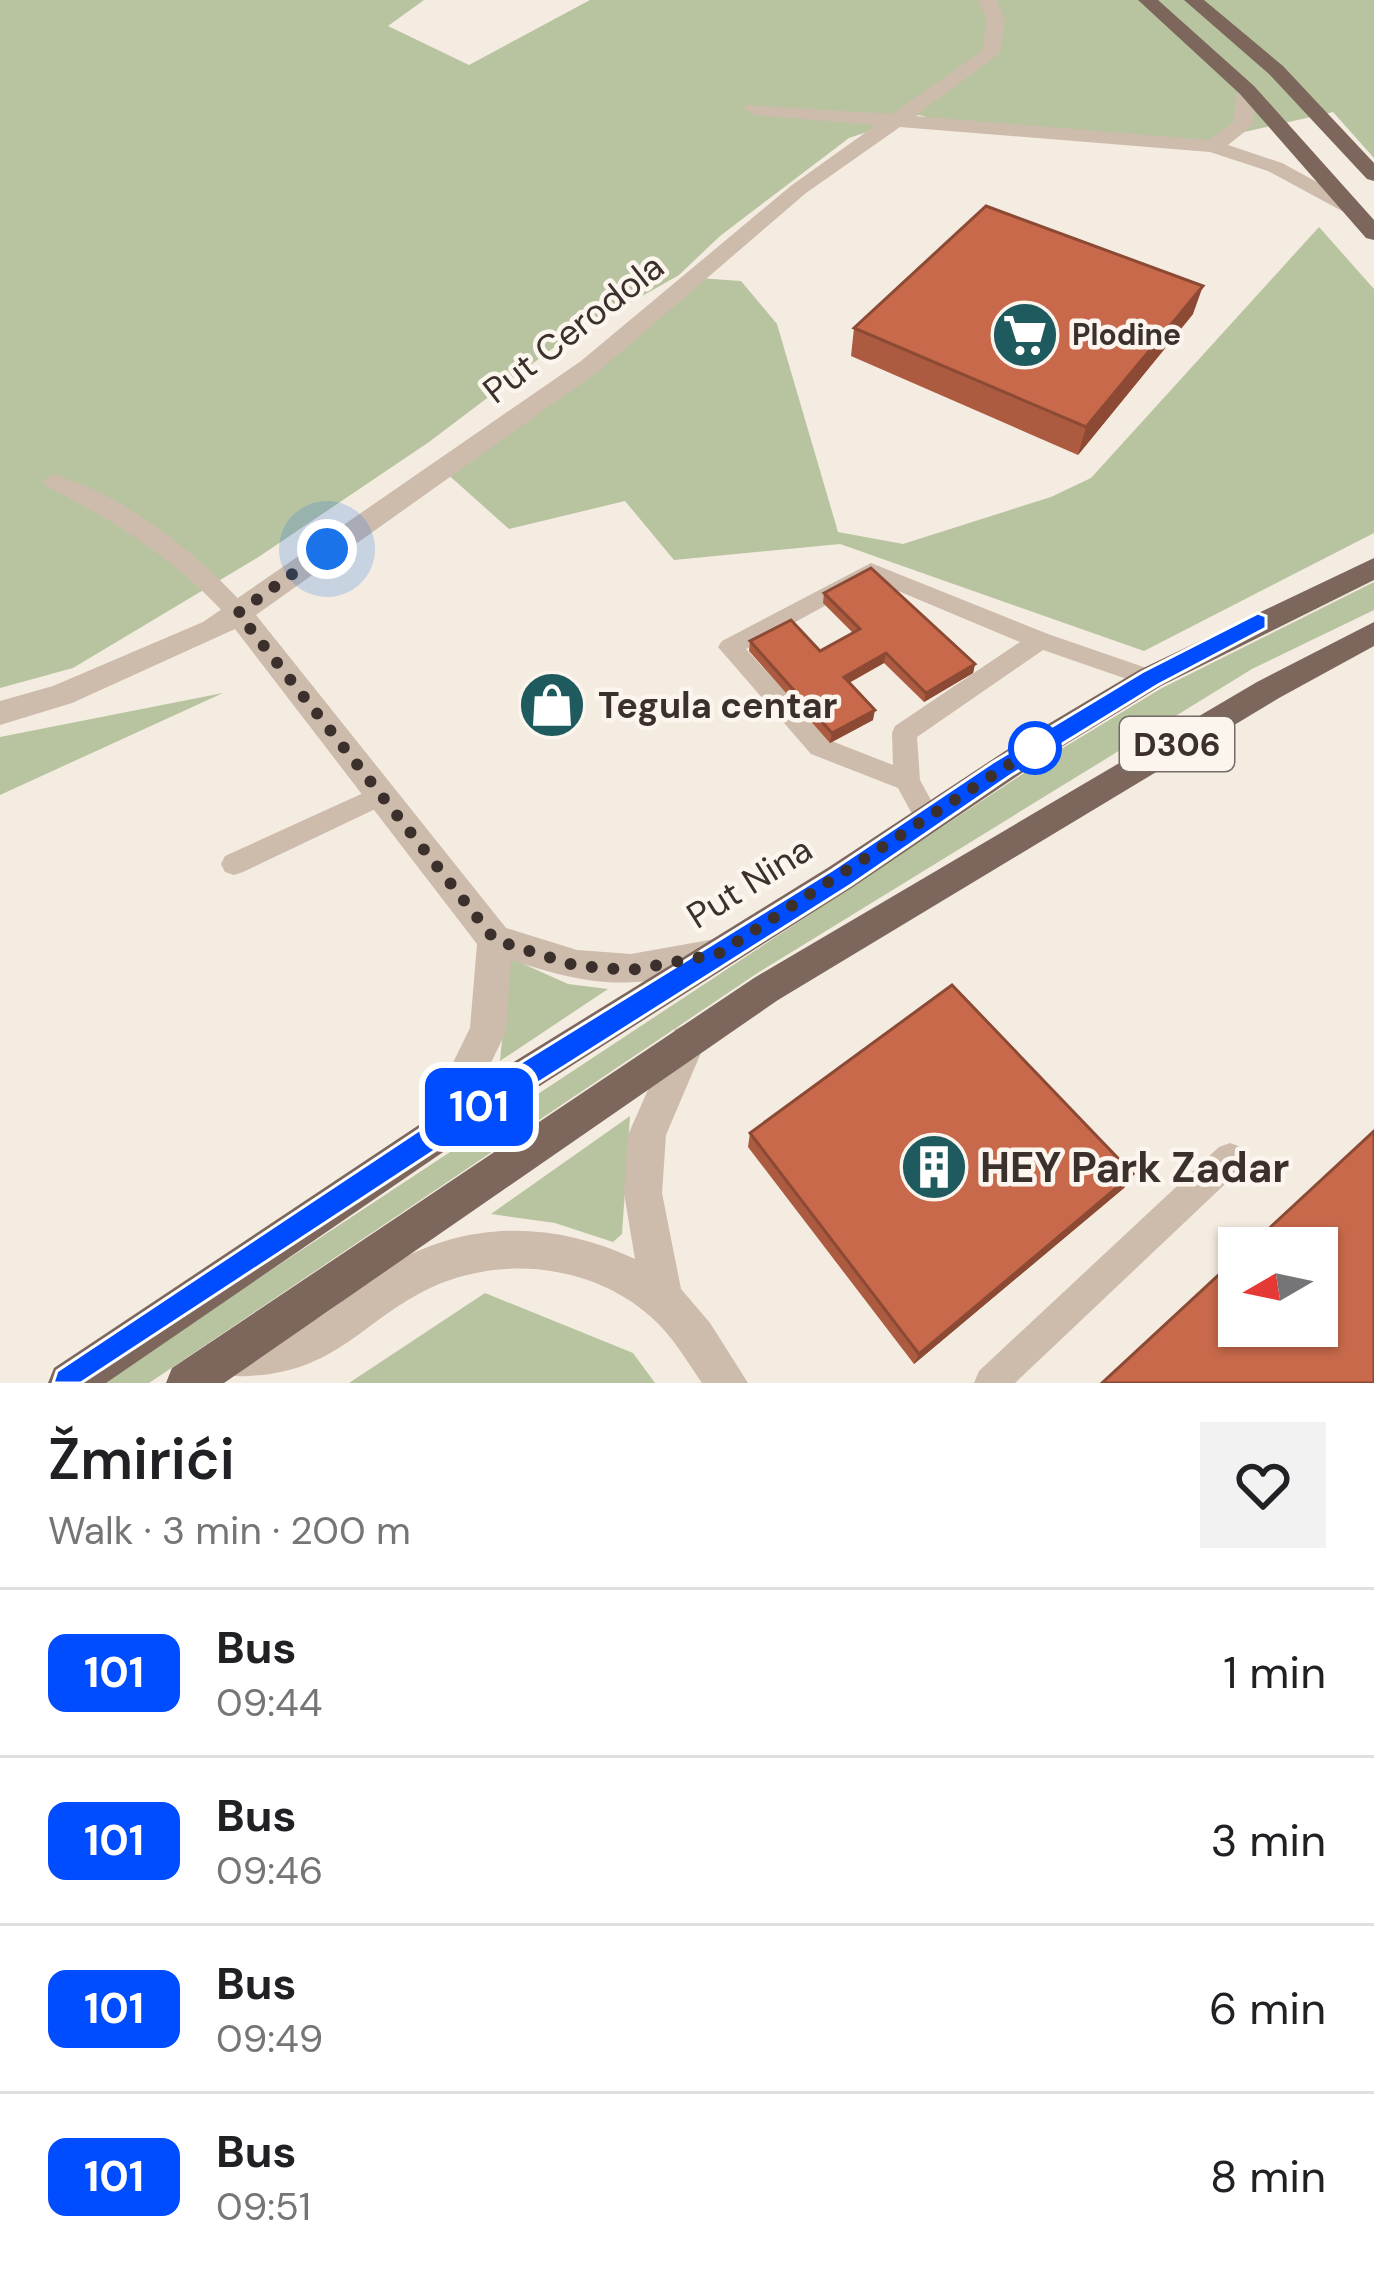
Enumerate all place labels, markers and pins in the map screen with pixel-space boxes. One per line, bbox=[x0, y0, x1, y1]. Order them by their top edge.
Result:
supermarket icon: Plodine bbox=[990, 300, 1060, 370]
place label: Plodine bbox=[1072, 315, 1181, 354]
shop icon: Tegula centar bbox=[517, 670, 587, 740]
place label: Tegula centar bbox=[598, 682, 837, 729]
unlabelled marker bbox=[1010, 723, 1060, 773]
building icon: HEY Park Zadar bbox=[899, 1132, 969, 1202]
place label: HEY Park Zadar bbox=[980, 1140, 1290, 1195]

